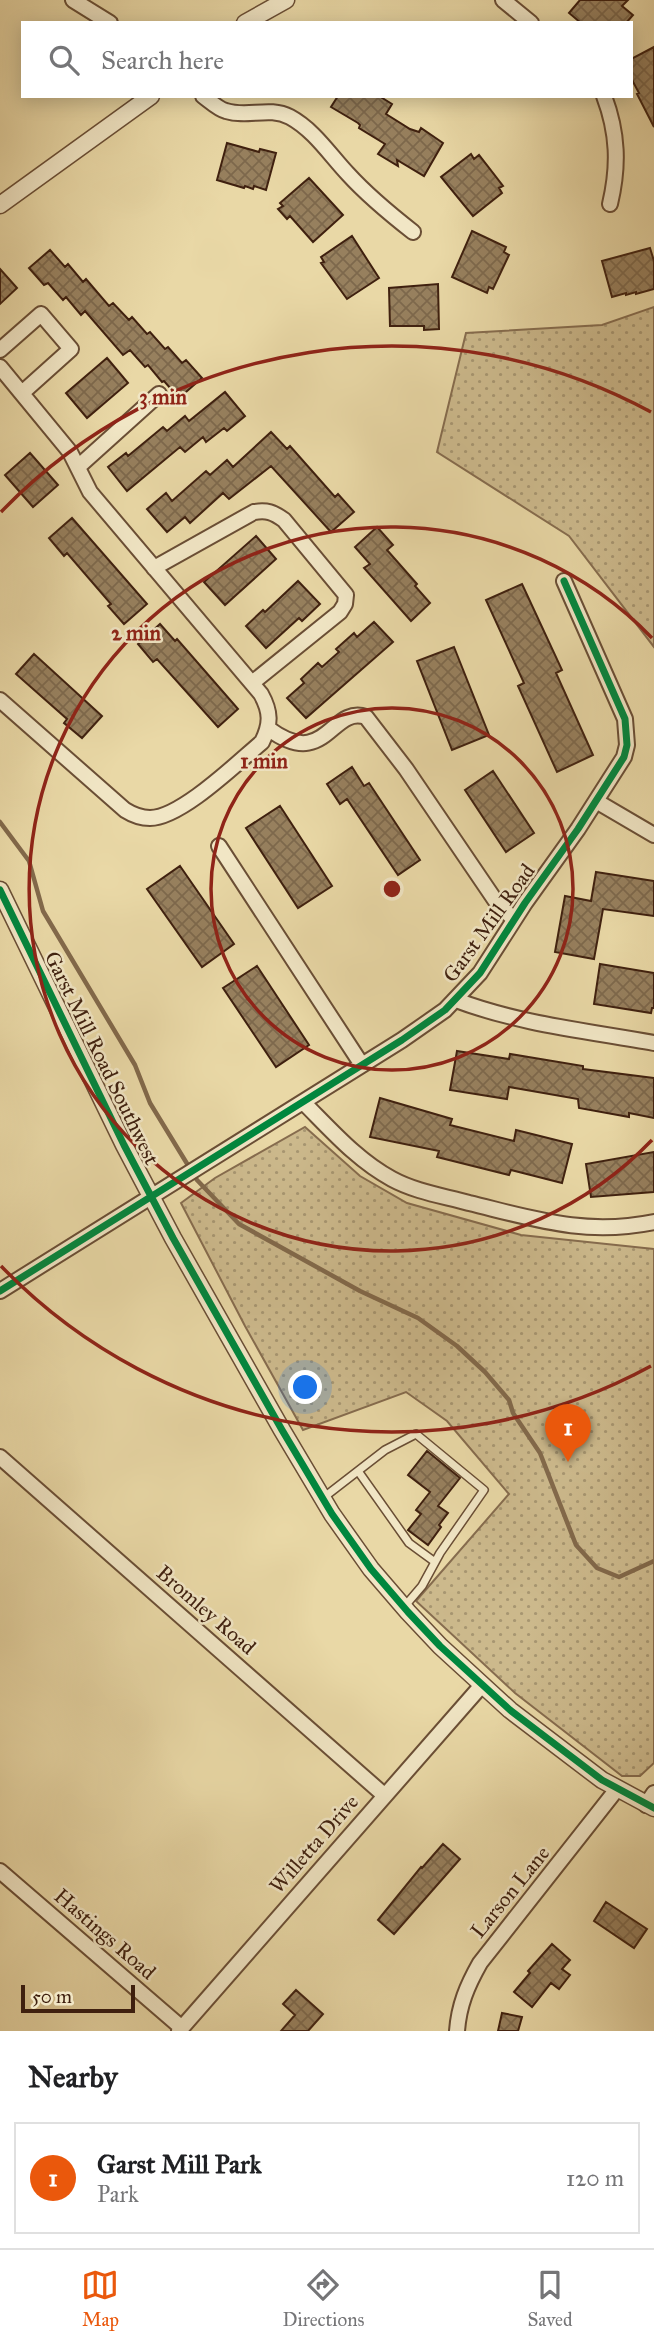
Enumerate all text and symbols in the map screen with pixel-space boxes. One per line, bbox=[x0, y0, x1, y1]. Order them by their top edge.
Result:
search box bbox=[21, 21, 633, 98]
icon: search bbox=[45, 41, 83, 79]
text: Search here bbox=[101, 44, 224, 76]
text: 3 min bbox=[139, 384, 187, 410]
text: 2 min bbox=[111, 620, 161, 646]
text: 1 min bbox=[240, 748, 288, 774]
street label: Garst Mill Road bbox=[437, 858, 541, 987]
centre of rings bbox=[380, 877, 404, 901]
street label: Garst Mill Road Southwest bbox=[39, 947, 165, 1170]
your location bbox=[288, 1370, 322, 1404]
pin: 1 bbox=[545, 1404, 591, 1462]
street label: Bromley Road bbox=[151, 1560, 261, 1661]
street label: Willetta Drive bbox=[264, 1789, 364, 1899]
street label: Larson Lane bbox=[465, 1840, 555, 1943]
street label: Hastings Road bbox=[49, 1883, 161, 1985]
scale bar bbox=[21, 1982, 135, 2014]
text: 50 m bbox=[32, 1985, 72, 2008]
text: Nearby bbox=[28, 2059, 118, 2095]
text: Garst Mill Park bbox=[97, 2148, 262, 2180]
text: 1 bbox=[48, 2164, 58, 2192]
text: 120 m bbox=[566, 2164, 624, 2192]
text: Park bbox=[97, 2180, 139, 2208]
tab: Map bbox=[81, 2266, 119, 2331]
tab: Directions bbox=[282, 2266, 364, 2331]
tab: Saved bbox=[527, 2266, 573, 2331]

